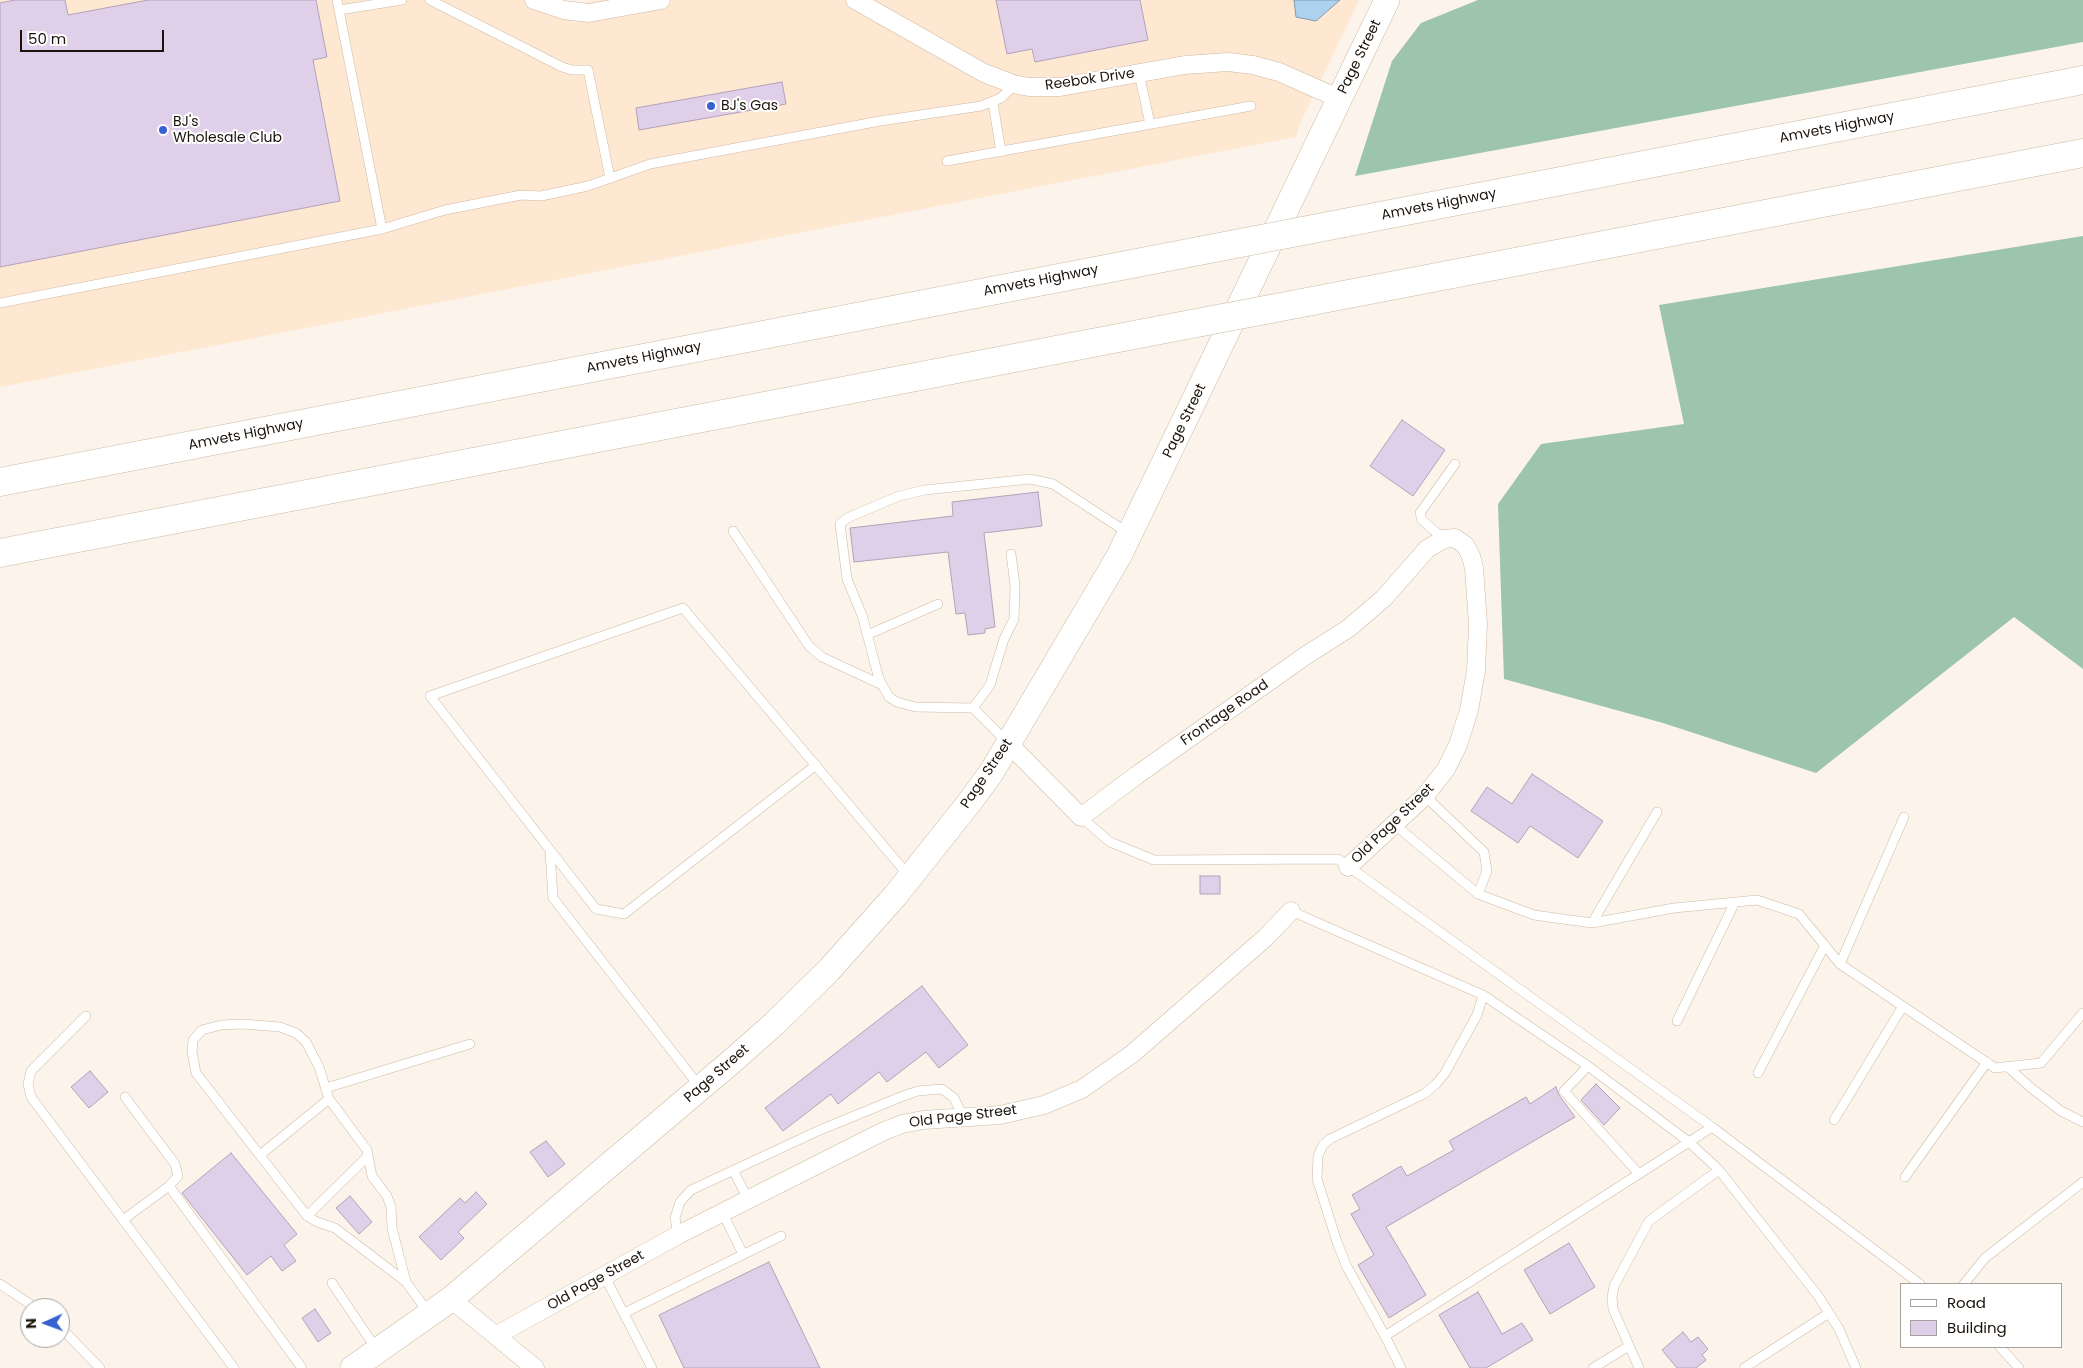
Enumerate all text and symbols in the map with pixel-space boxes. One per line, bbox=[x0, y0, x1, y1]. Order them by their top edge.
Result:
street label: Page Street bbox=[1335, 17, 1385, 97]
scale bar bbox=[22, 20, 166, 52]
text: 50 m bbox=[28, 28, 66, 49]
street label: Reebok Drive bbox=[1044, 65, 1136, 95]
place label: BJ's Gas bbox=[721, 98, 778, 114]
marker: BJ's Gas bbox=[705, 100, 717, 112]
street label: Amvets Highway bbox=[1778, 109, 1896, 147]
place label: BJ's Wholesale Club bbox=[173, 114, 282, 146]
marker: BJ's Wholesale Club bbox=[157, 124, 169, 136]
street label: Amvets Highway bbox=[1380, 186, 1498, 224]
street label: Amvets Highway bbox=[982, 262, 1100, 300]
street label: Amvets Highway bbox=[585, 339, 703, 377]
street label: Page Street bbox=[1160, 381, 1210, 461]
street label: Amvets Highway bbox=[187, 416, 305, 454]
street label: Frontage Road bbox=[1178, 677, 1272, 749]
street label: Page Street bbox=[958, 736, 1016, 812]
street label: Old Page Street bbox=[1348, 780, 1438, 868]
street label: Page Street bbox=[681, 1041, 753, 1107]
street label: Old Page Street bbox=[908, 1102, 1018, 1132]
street label: Old Page Street bbox=[545, 1247, 647, 1315]
legend bbox=[1900, 1283, 2063, 1348]
text: Road bbox=[1947, 1292, 1986, 1313]
north arrow bbox=[20, 1298, 70, 1348]
text: Building bbox=[1947, 1317, 2007, 1338]
text: N bbox=[21, 1318, 41, 1329]

